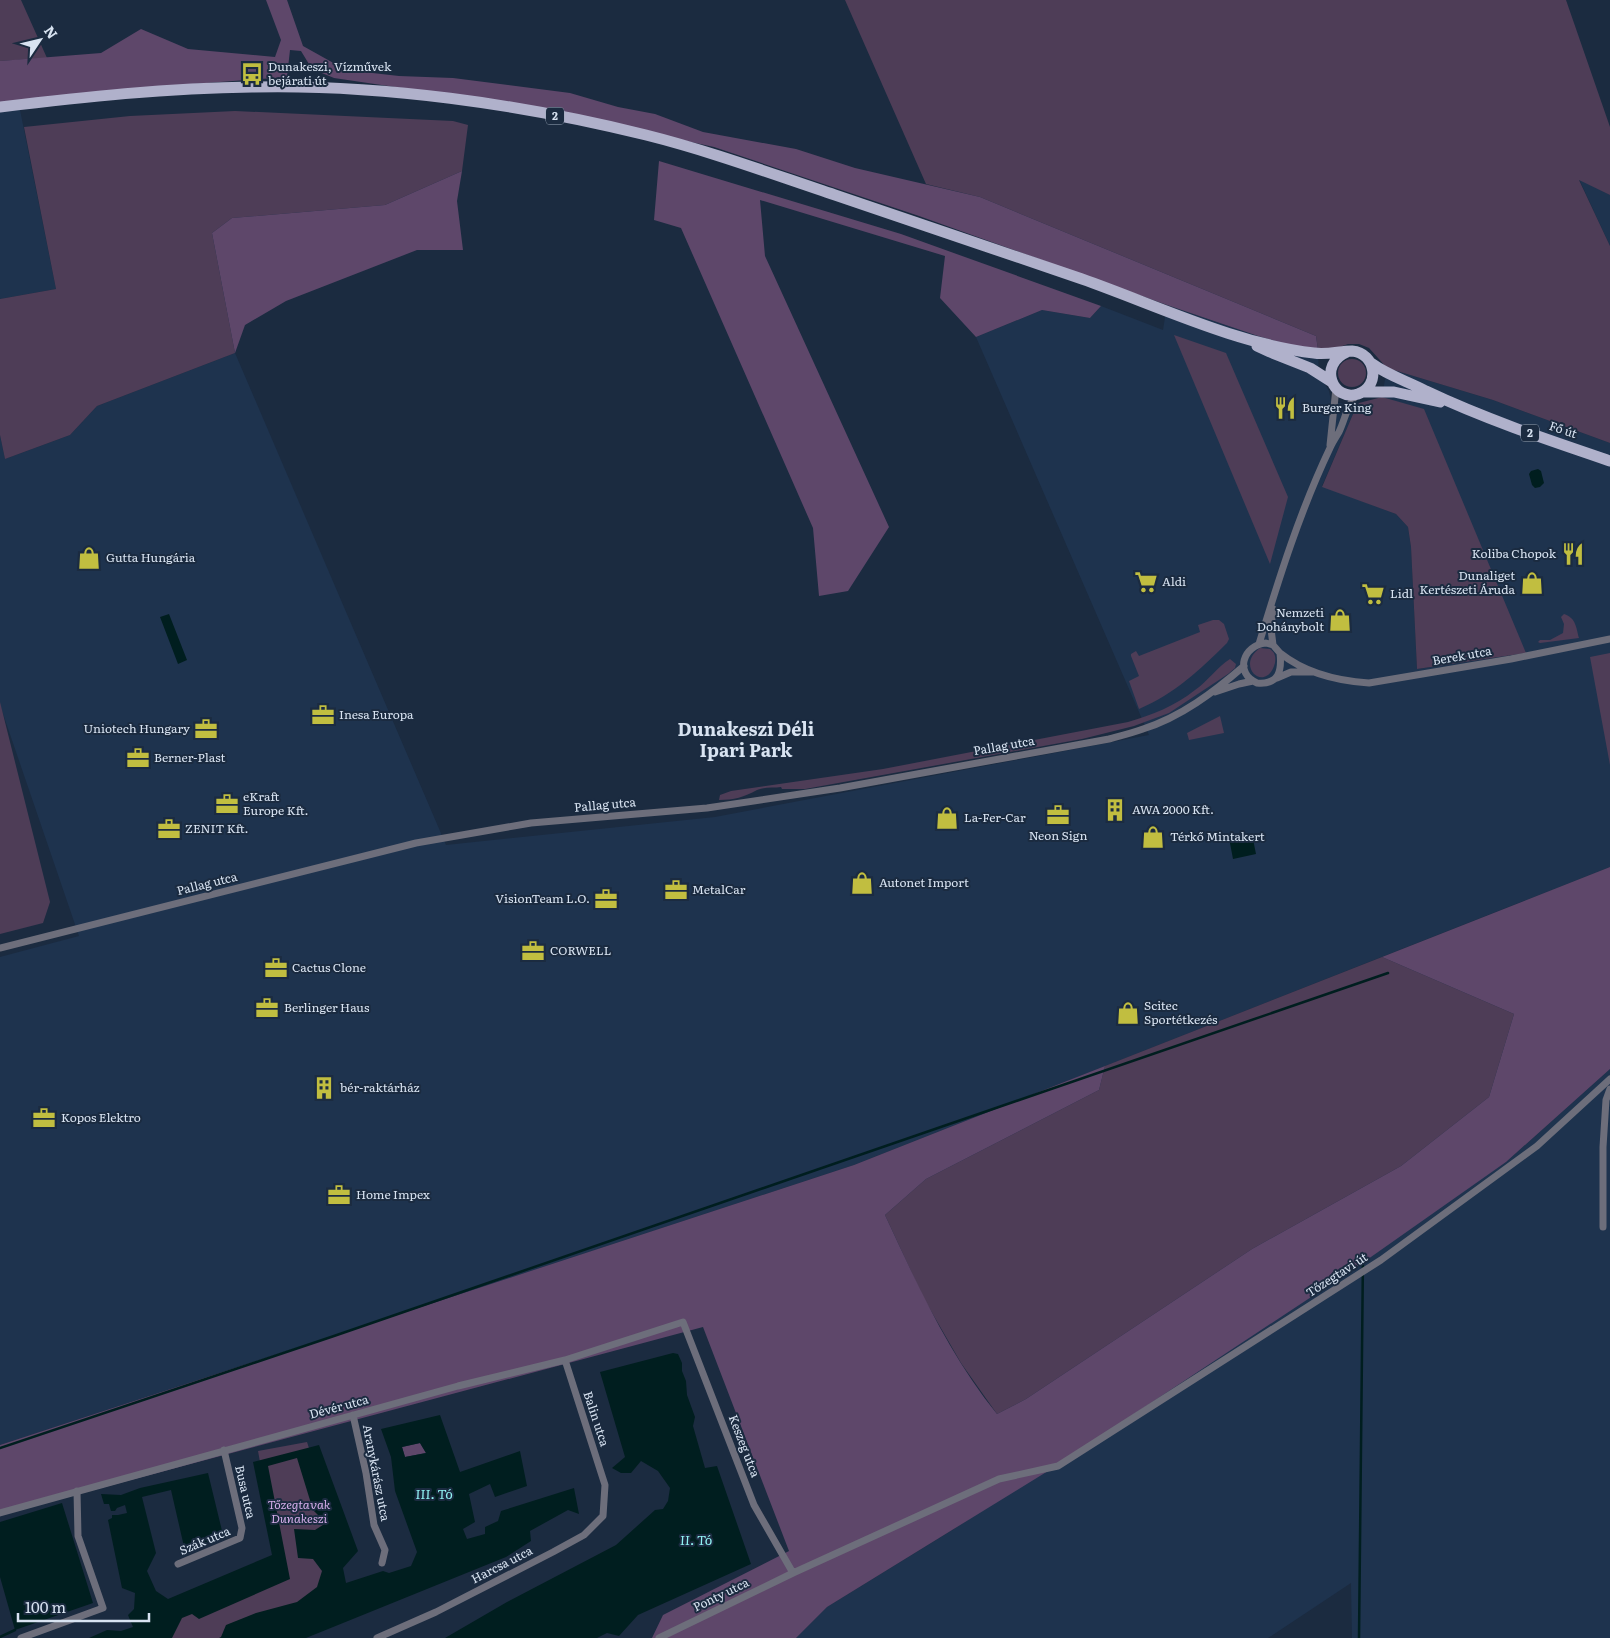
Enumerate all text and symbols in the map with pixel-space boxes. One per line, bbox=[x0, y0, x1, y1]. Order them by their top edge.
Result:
north arrow bbox=[15, 15, 65, 65]
text: N bbox=[40, 21, 63, 43]
place label: Dunakeszi, Vízművek bejárati út bbox=[268, 57, 392, 89]
bus stop icon: Dunakeszi, Vízművek bejárati út bbox=[239, 61, 265, 87]
road number: 2 bbox=[546, 108, 564, 124]
restaurant icon: Burger King bbox=[1272, 395, 1298, 421]
place label: Burger King bbox=[1302, 398, 1372, 416]
street label: Fő út bbox=[1547, 416, 1580, 442]
road number: 2 bbox=[1521, 424, 1539, 442]
restaurant icon: Koliba Chopok bbox=[1560, 541, 1586, 567]
place label: Koliba Chopok bbox=[1472, 544, 1557, 562]
shop icon: Gutta Hungária bbox=[76, 545, 102, 571]
place label: Gutta Hungária bbox=[106, 548, 196, 566]
place label: Dunaliget Kertészeti Áruda bbox=[1419, 566, 1516, 598]
supermarket icon: Aldi bbox=[1133, 569, 1159, 595]
shop icon: Dunaliget Kertészeti Áruda bbox=[1519, 570, 1545, 596]
place label: Aldi bbox=[1162, 572, 1186, 590]
supermarket icon: Lidl bbox=[1360, 581, 1386, 607]
place label: Lidl bbox=[1390, 584, 1413, 602]
place label: Nemzeti Dohánybolt bbox=[1257, 603, 1324, 635]
shop icon: Nemzeti Dohánybolt bbox=[1327, 607, 1353, 633]
street label: Berek utca bbox=[1431, 641, 1493, 669]
office icon: Inesa Europa bbox=[310, 702, 336, 728]
place label: Inesa Europa bbox=[339, 705, 414, 723]
district label: Dunakeszi Déli Ipari Park bbox=[678, 715, 815, 763]
office icon: Uniotech Hungary bbox=[193, 716, 219, 742]
place label: Uniotech Hungary bbox=[84, 719, 190, 737]
street label: Pallag utca bbox=[972, 731, 1036, 759]
office icon: Berner-Plast bbox=[125, 745, 151, 771]
place label: Berner-Plast bbox=[154, 748, 226, 766]
place label: eKraft Europe Kft. bbox=[243, 787, 309, 819]
office icon: eKraft Europe Kft. bbox=[214, 791, 240, 817]
street label: Pallag utca bbox=[573, 792, 637, 816]
building icon: AWA 2000 Kft. bbox=[1102, 797, 1128, 823]
place label: AWA 2000 Kft. bbox=[1132, 800, 1214, 818]
office icon: Neon Sign bbox=[1045, 802, 1071, 828]
shop icon: La-Fer-Car bbox=[934, 805, 960, 831]
place label: La-Fer-Car bbox=[964, 808, 1026, 826]
office icon: ZENIT Kft. bbox=[156, 816, 182, 842]
place label: ZENIT Kft. bbox=[185, 819, 249, 837]
shop icon: Térkő Mintakert bbox=[1140, 824, 1166, 850]
place label: Neon Sign bbox=[1029, 826, 1087, 844]
place label: Térkő Mintakert bbox=[1170, 827, 1265, 845]
street label: Pallag utca bbox=[175, 867, 239, 899]
shop icon: Autonet Import bbox=[849, 870, 875, 896]
place label: Autonet Import bbox=[879, 873, 969, 891]
office icon: MetalCar bbox=[663, 877, 689, 903]
place label: MetalCar bbox=[692, 880, 746, 898]
office icon: VisionTeam L.O. bbox=[593, 886, 619, 912]
place label: VisionTeam L.O. bbox=[495, 889, 590, 907]
office icon: CORWELL bbox=[520, 938, 546, 964]
place label: CORWELL bbox=[550, 941, 611, 959]
office icon: Cactus Clone bbox=[263, 955, 289, 981]
place label: Cactus Clone bbox=[292, 958, 366, 976]
office icon: Berlinger Haus bbox=[254, 995, 280, 1021]
place label: Scitec Sportétkezés bbox=[1144, 996, 1218, 1028]
place label: Berlinger Haus bbox=[284, 998, 370, 1016]
shop icon: Scitec Sportétkezés bbox=[1115, 1000, 1141, 1026]
building icon: bér-raktárház bbox=[311, 1075, 337, 1101]
place label: bér-raktárház bbox=[340, 1078, 420, 1096]
office icon: Kopos Elektro bbox=[31, 1105, 57, 1131]
place label: Kopos Elektro bbox=[61, 1108, 141, 1126]
office icon: Home Impex bbox=[326, 1182, 352, 1208]
place label: Home Impex bbox=[356, 1185, 430, 1203]
street label: Tőzegtavi út bbox=[1302, 1247, 1371, 1301]
street label: Dévér utca bbox=[307, 1389, 371, 1423]
street label: Balin utca bbox=[580, 1389, 615, 1449]
street label: Keszeg utca bbox=[725, 1412, 765, 1480]
street label: Aranykárász utca bbox=[359, 1423, 395, 1523]
street label: Busa utca bbox=[231, 1463, 261, 1521]
water label: III. Tó bbox=[415, 1483, 453, 1503]
park label: Tőzegtavak Dunakeszi bbox=[268, 1495, 331, 1527]
street label: Szák utca bbox=[176, 1521, 233, 1559]
water label: II. Tó bbox=[680, 1529, 712, 1549]
street label: Harcsa utca bbox=[468, 1541, 536, 1587]
street label: Ponty utca bbox=[690, 1573, 752, 1615]
scale bar bbox=[18, 1590, 149, 1622]
text: 100 m bbox=[25, 1595, 66, 1618]

